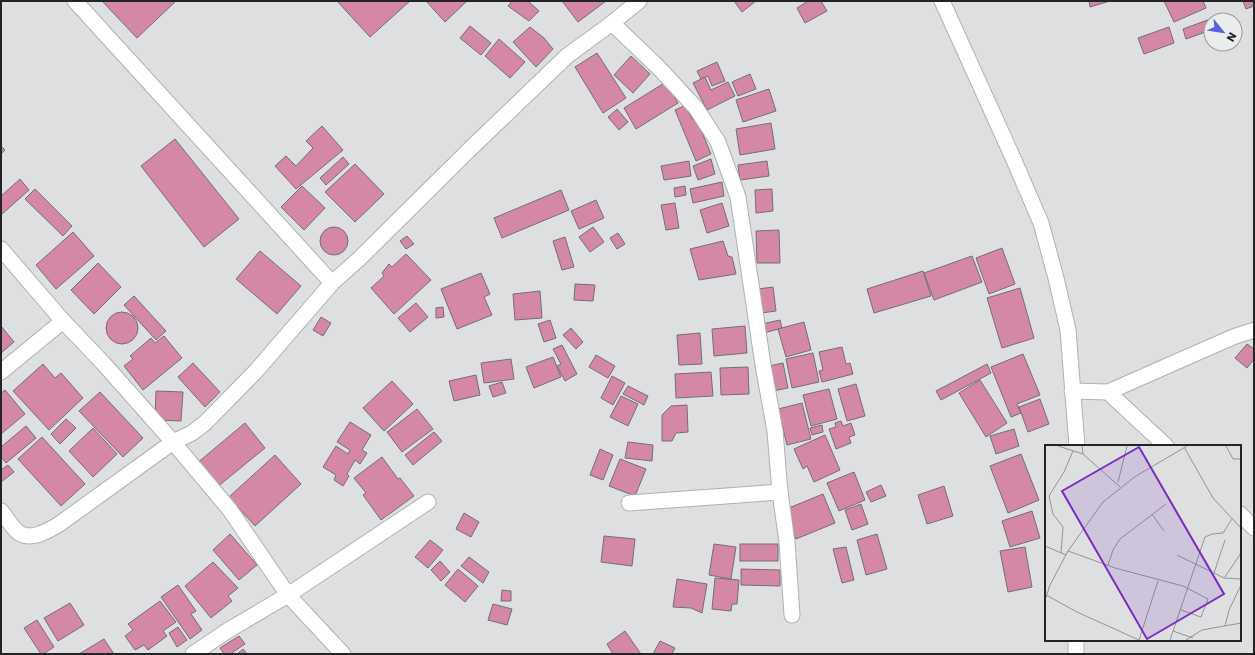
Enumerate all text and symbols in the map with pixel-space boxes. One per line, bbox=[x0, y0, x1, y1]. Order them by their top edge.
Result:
north arrow bbox=[1203, 12, 1243, 52]
text: N bbox=[1223, 29, 1241, 45]
inset map bbox=[1045, 445, 1241, 641]

